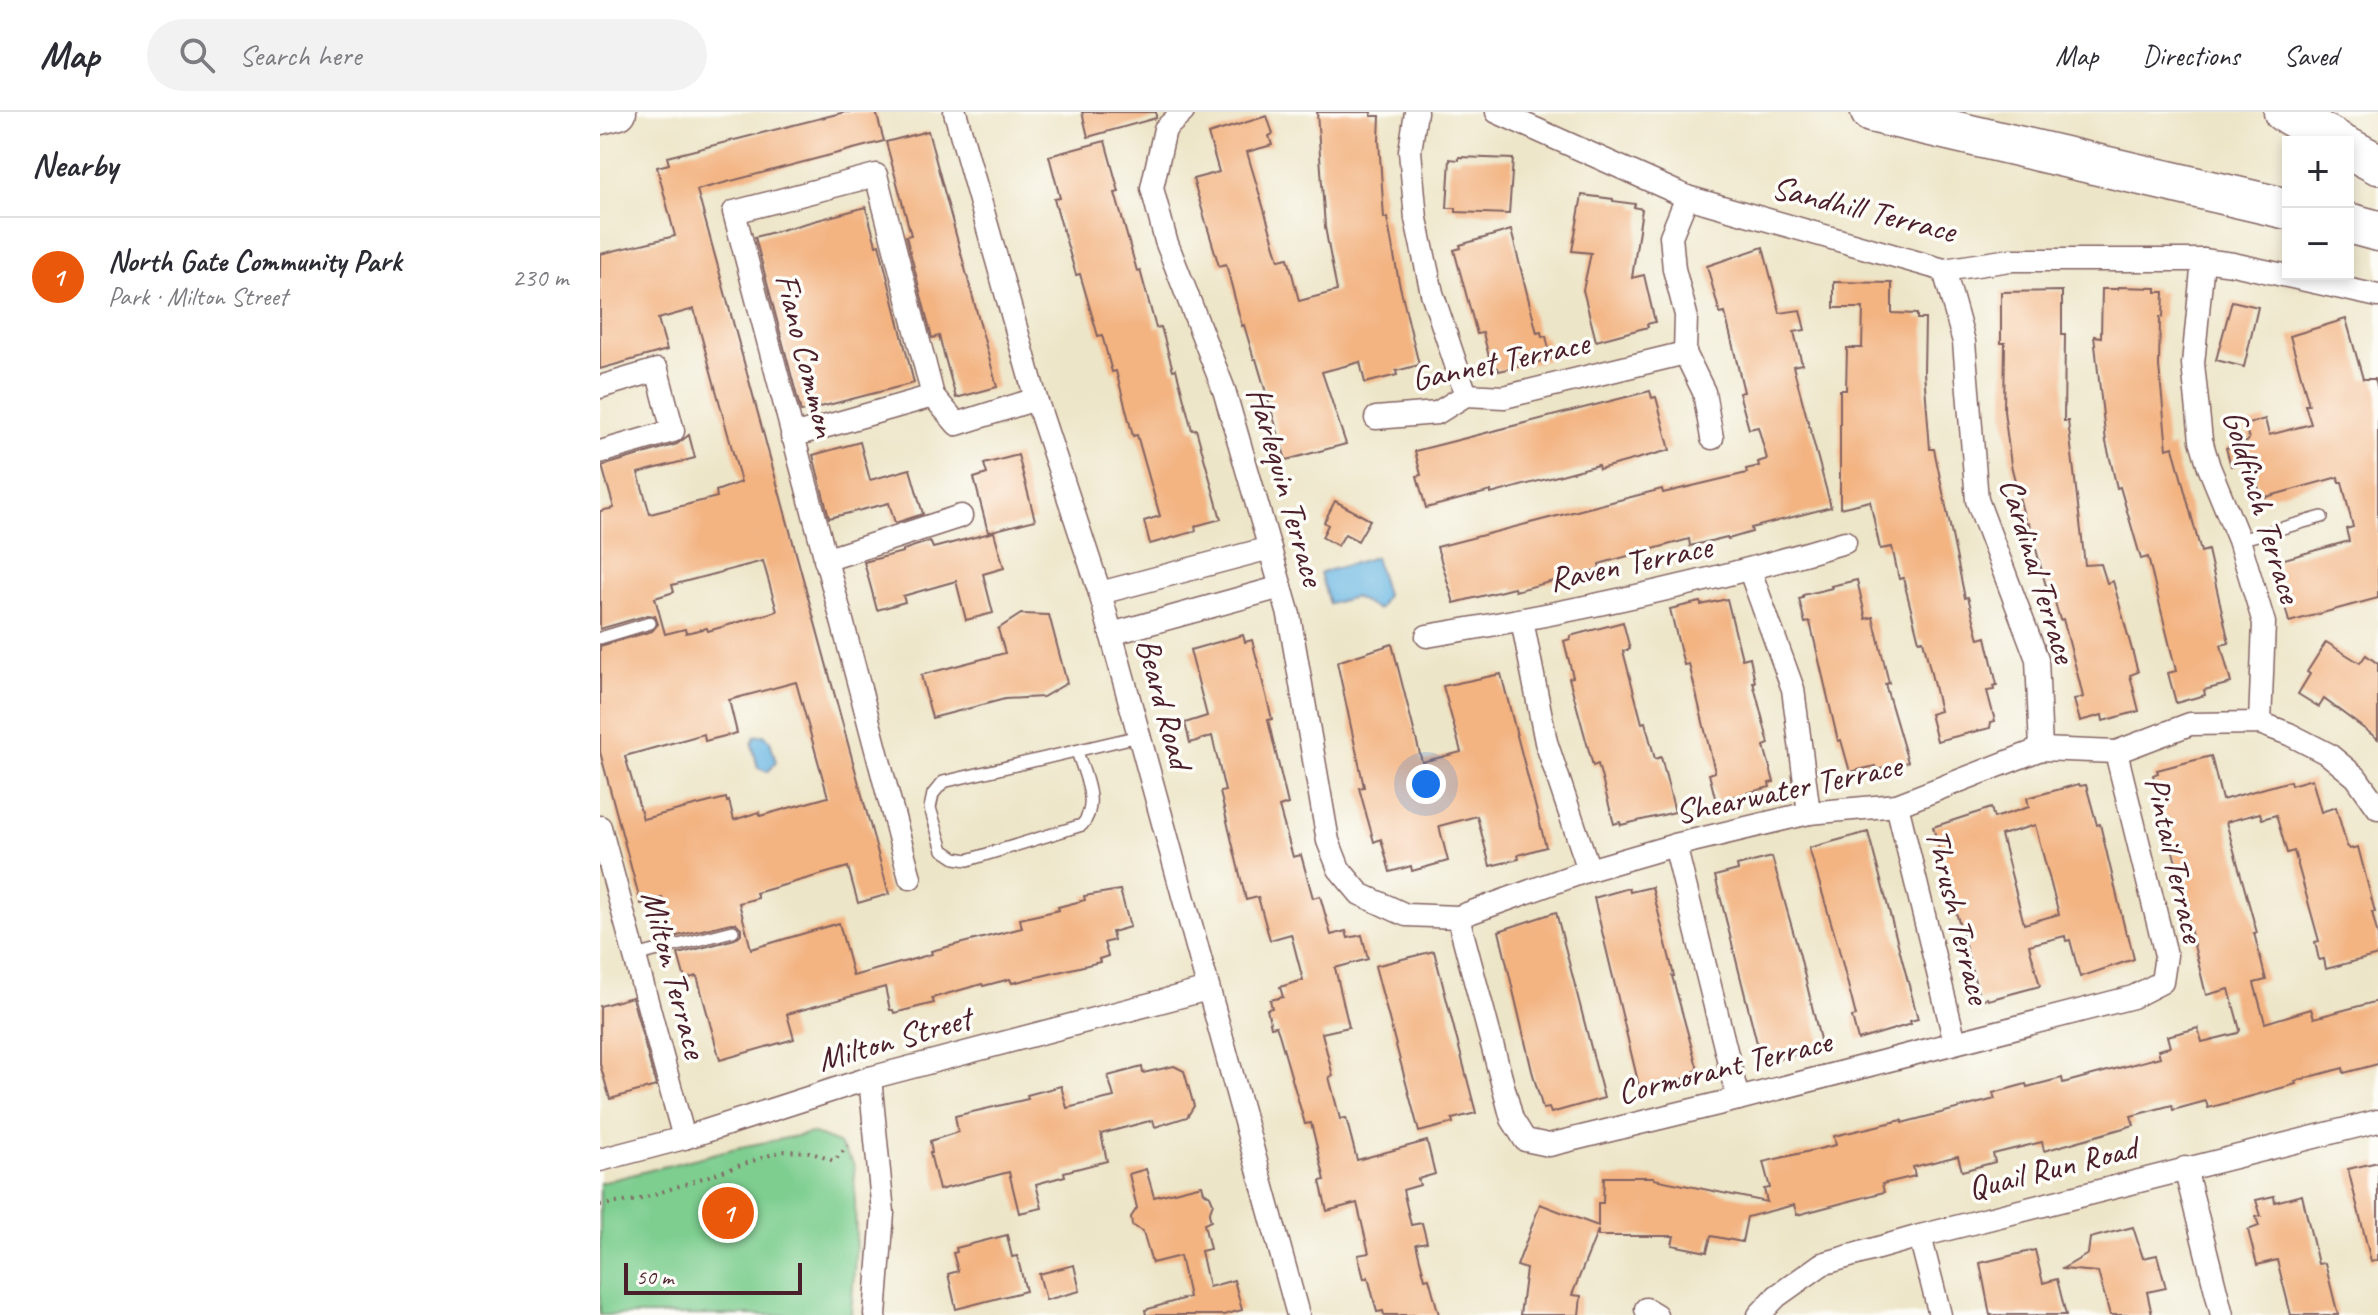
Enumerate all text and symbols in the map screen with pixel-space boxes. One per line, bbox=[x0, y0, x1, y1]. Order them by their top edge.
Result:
search box bbox=[147, 19, 707, 91]
text: Map bbox=[40, 32, 99, 79]
icon: search bbox=[175, 33, 219, 77]
text: Search here bbox=[239, 36, 361, 74]
text: Map bbox=[2055, 38, 2098, 73]
text: Directions bbox=[2142, 38, 2240, 73]
text: Saved bbox=[2284, 38, 2338, 73]
map controls bbox=[2282, 136, 2354, 280]
button: + bbox=[2282, 136, 2354, 208]
text: Nearby bbox=[32, 143, 118, 186]
street label: Sandhill Terrace bbox=[1767, 165, 1962, 253]
button: − bbox=[2282, 208, 2354, 280]
text: North Gate Community Park bbox=[108, 242, 401, 280]
text: 1 bbox=[52, 261, 64, 294]
text: 230 m bbox=[512, 261, 568, 294]
street label: Fiano Common bbox=[765, 269, 848, 443]
text: Park · Milton Street bbox=[108, 280, 287, 313]
street label: Gannet Terrace bbox=[1408, 320, 1595, 400]
street label: Harlequin Terrace bbox=[1238, 382, 1336, 593]
street label: Goldfinch Terrace bbox=[2213, 405, 2313, 609]
street label: Cardinal Terrace bbox=[1990, 473, 2088, 670]
street label: Raven Terrace bbox=[1545, 524, 1717, 601]
street label: Beard Road bbox=[1126, 633, 1204, 778]
street label: Shearwater Terrace bbox=[1671, 743, 1908, 833]
your location bbox=[1406, 764, 1446, 804]
street label: Pintail Terrace bbox=[2136, 772, 2216, 948]
street label: Thrush Terrace bbox=[1916, 824, 2002, 1011]
street label: Milton Terrace bbox=[632, 886, 718, 1064]
street label: Milton Street bbox=[812, 995, 980, 1081]
street label: Cormorant Terrace bbox=[1613, 1019, 1837, 1114]
street label: Quail Run Road bbox=[1963, 1125, 2146, 1209]
pin: 1 bbox=[702, 1183, 754, 1243]
scale bar bbox=[624, 1259, 802, 1295]
text: 50 m bbox=[636, 1263, 673, 1291]

